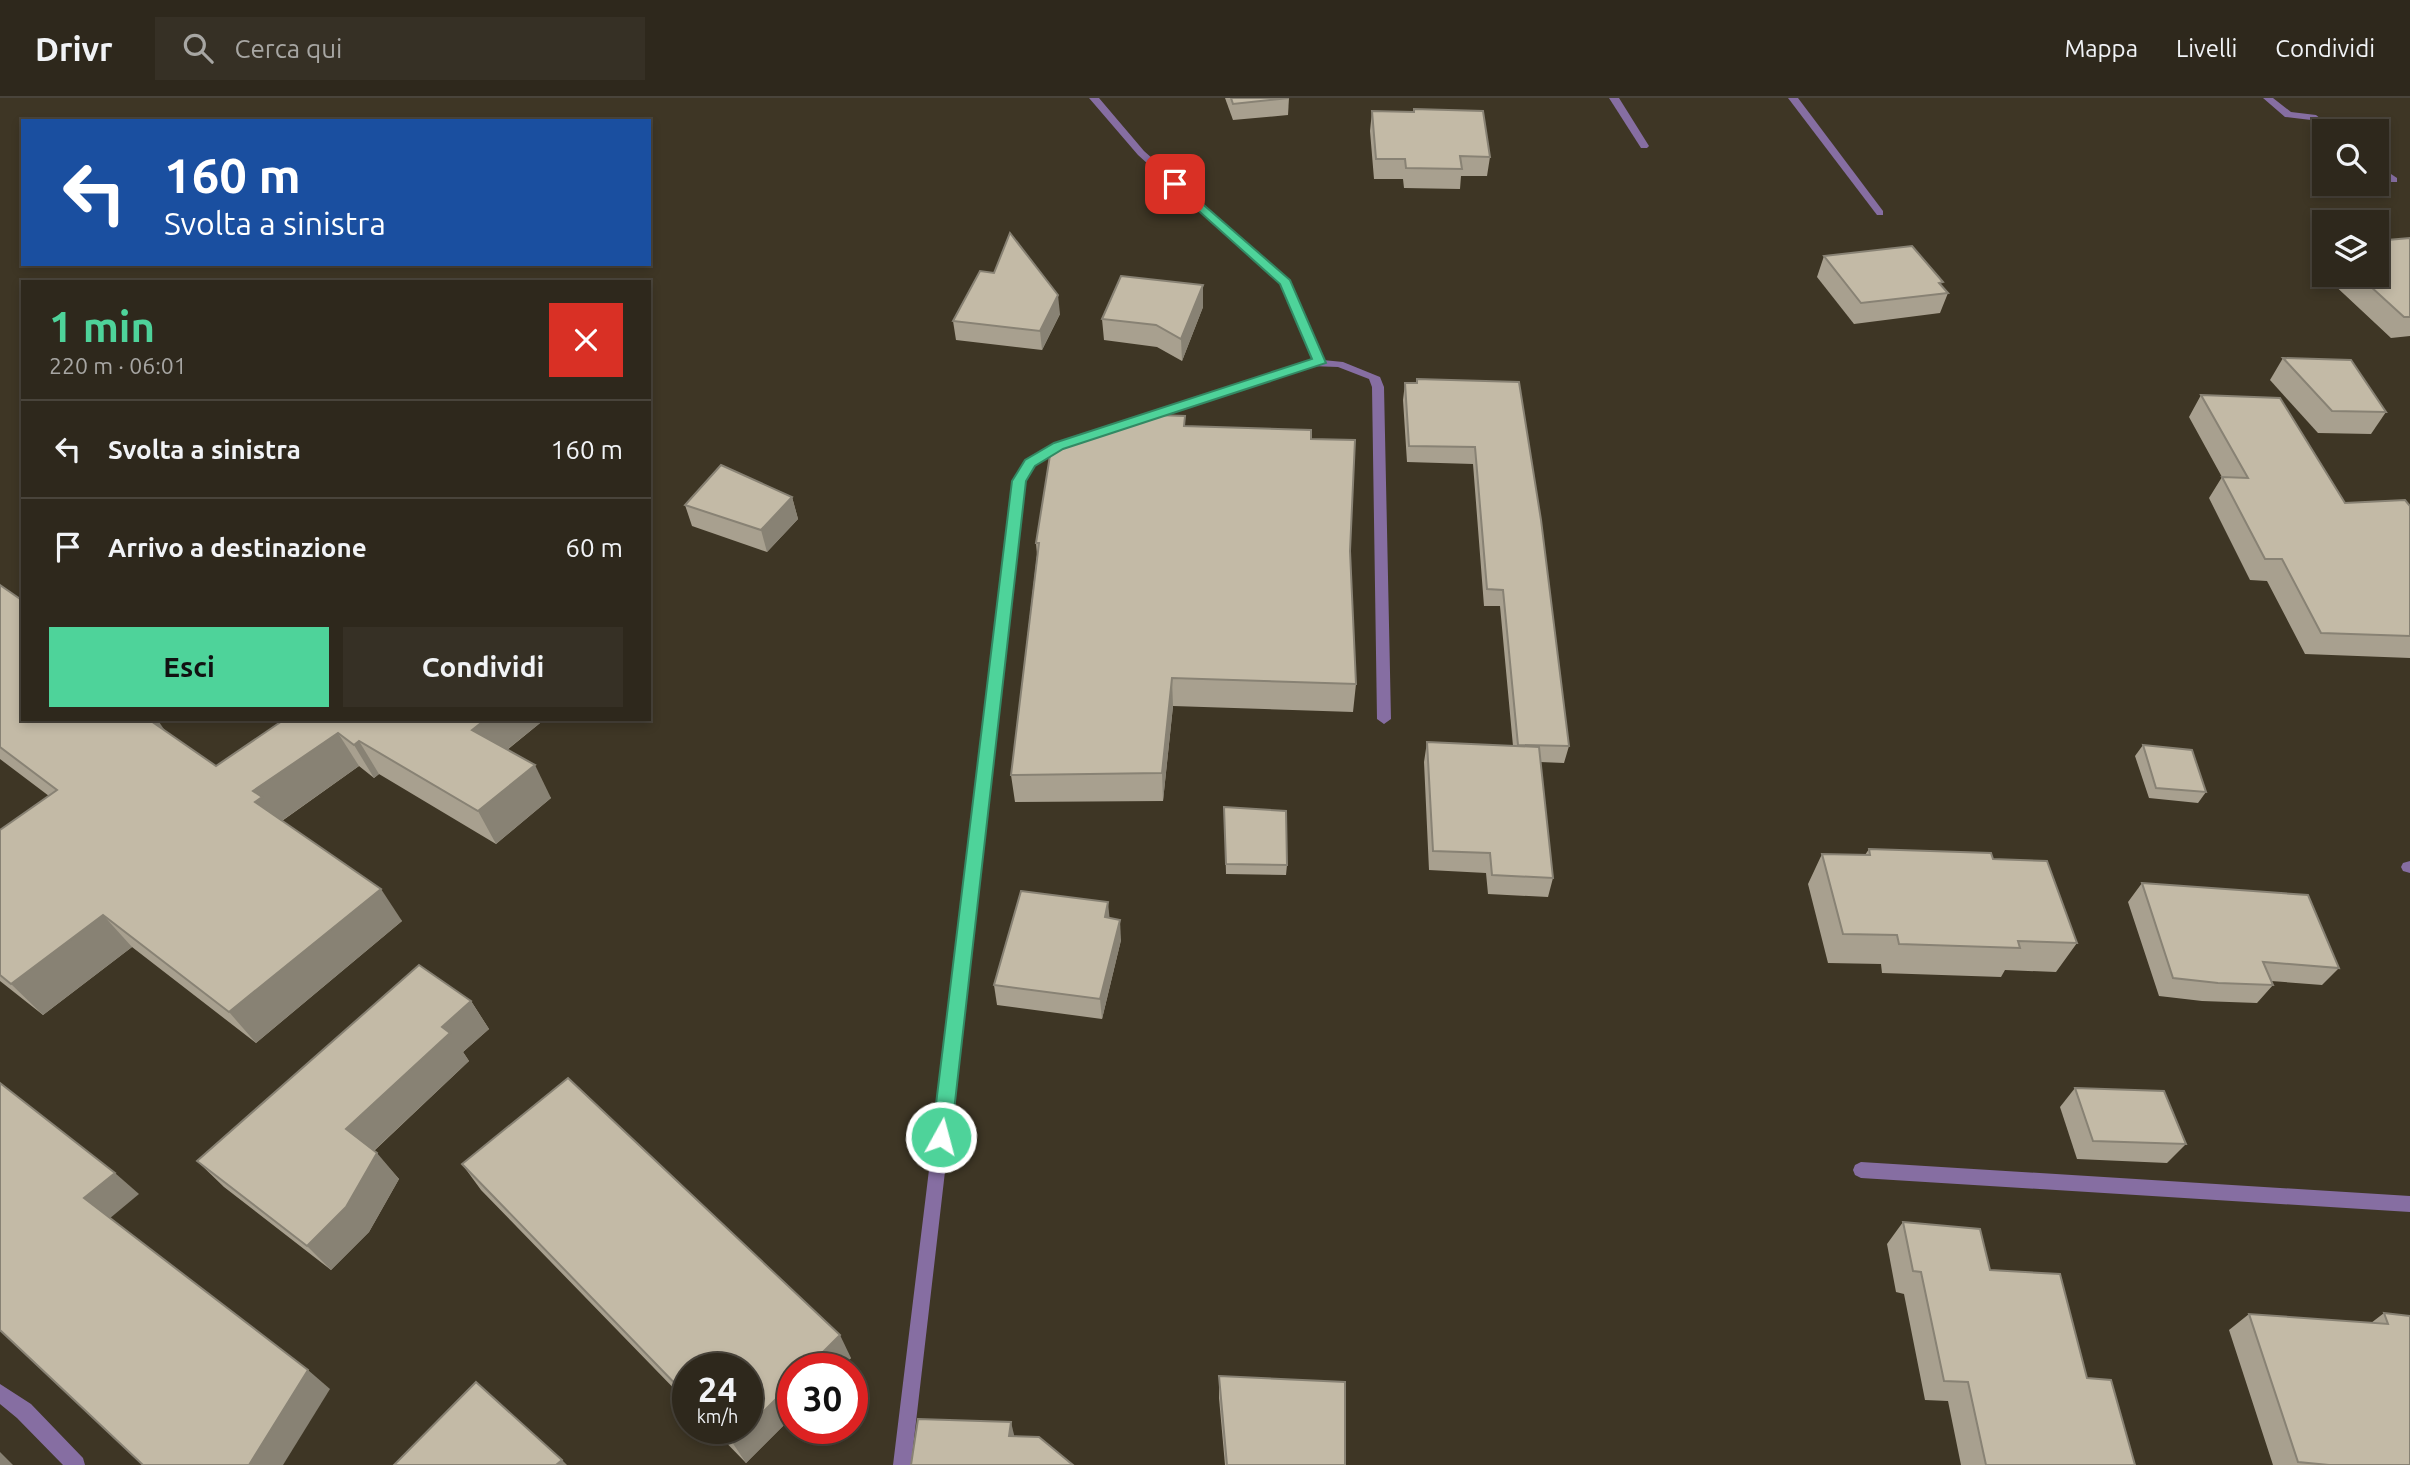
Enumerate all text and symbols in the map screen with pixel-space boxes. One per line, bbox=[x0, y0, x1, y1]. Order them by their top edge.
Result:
search box bbox=[155, 17, 645, 80]
icon: search bbox=[179, 29, 217, 67]
text: Drivr bbox=[35, 30, 113, 67]
text: Cerca qui bbox=[235, 34, 342, 63]
text: Mappa bbox=[2064, 35, 2138, 62]
text: Livelli bbox=[2176, 35, 2237, 62]
text: Condividi bbox=[2275, 35, 2375, 62]
map controls bbox=[2312, 119, 2389, 287]
button: search bbox=[2312, 119, 2389, 196]
icon: left bbox=[49, 147, 140, 238]
text: 160 m bbox=[164, 147, 301, 202]
pin bbox=[1145, 154, 1205, 214]
icon: arrive bbox=[1156, 165, 1194, 203]
text: Svolta a sinistra bbox=[164, 205, 386, 241]
button: layers bbox=[2312, 210, 2389, 287]
text: 1 min bbox=[49, 303, 155, 350]
button: close bbox=[549, 303, 623, 377]
text: 220 m · 06:01 bbox=[49, 353, 187, 378]
icon: left bbox=[49, 430, 87, 468]
text: Svolta a sinistra bbox=[108, 435, 301, 464]
text: 160 m bbox=[551, 435, 623, 464]
icon: arrive bbox=[49, 528, 87, 566]
text: Arrivo a destinazione bbox=[108, 533, 367, 562]
text: 60 m bbox=[565, 533, 623, 562]
button: Esci bbox=[49, 627, 329, 707]
button: Condividi bbox=[343, 627, 623, 707]
position arrow bbox=[904, 1100, 978, 1174]
speed limit sign: 30 bbox=[777, 1353, 868, 1444]
text: 24 bbox=[698, 1369, 737, 1409]
text: km/h bbox=[697, 1406, 738, 1426]

